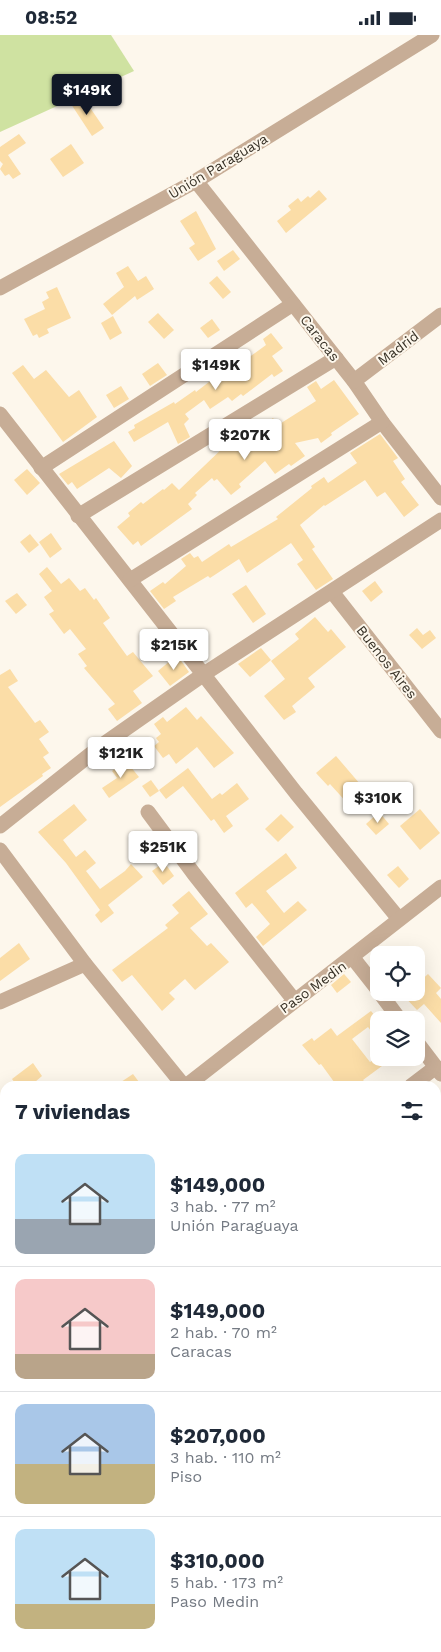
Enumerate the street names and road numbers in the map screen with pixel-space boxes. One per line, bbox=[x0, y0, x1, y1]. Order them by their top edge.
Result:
street label: Unión Paraguaya bbox=[166, 130, 270, 202]
street label: Caracas bbox=[297, 312, 343, 364]
street label: Madrid bbox=[374, 328, 422, 368]
street label: Buenos Aires bbox=[353, 622, 421, 702]
street label: Paso Medin bbox=[277, 958, 349, 1016]

